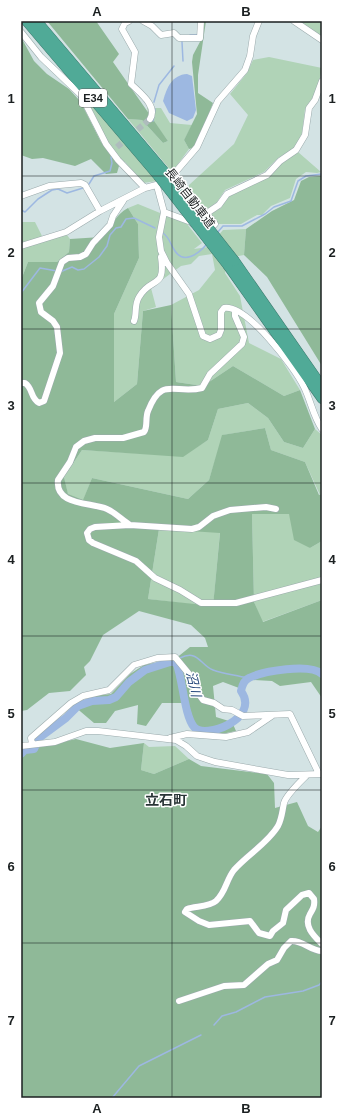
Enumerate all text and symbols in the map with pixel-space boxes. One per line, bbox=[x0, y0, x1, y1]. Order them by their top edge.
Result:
text: A bbox=[92, 4, 102, 19]
text: B bbox=[241, 4, 251, 19]
road number: E34 bbox=[79, 89, 107, 107]
text: 1 bbox=[7, 91, 15, 106]
text: 1 bbox=[328, 91, 336, 106]
street label: 長崎自動車道 bbox=[162, 165, 218, 231]
text: 2 bbox=[7, 245, 15, 260]
text: 2 bbox=[328, 245, 336, 260]
text: 3 bbox=[7, 398, 15, 413]
text: 3 bbox=[328, 398, 336, 413]
text: 4 bbox=[7, 552, 15, 567]
text: 4 bbox=[328, 552, 336, 567]
water label: 沼川 bbox=[183, 670, 204, 700]
text: 5 bbox=[7, 706, 15, 721]
text: 5 bbox=[328, 706, 336, 721]
district label: 立石町 bbox=[145, 792, 187, 808]
text: 6 bbox=[7, 859, 15, 874]
text: 6 bbox=[328, 859, 336, 874]
text: 7 bbox=[7, 1013, 15, 1028]
text: 7 bbox=[328, 1013, 336, 1028]
text: A bbox=[92, 1101, 102, 1116]
text: B bbox=[241, 1101, 251, 1116]

